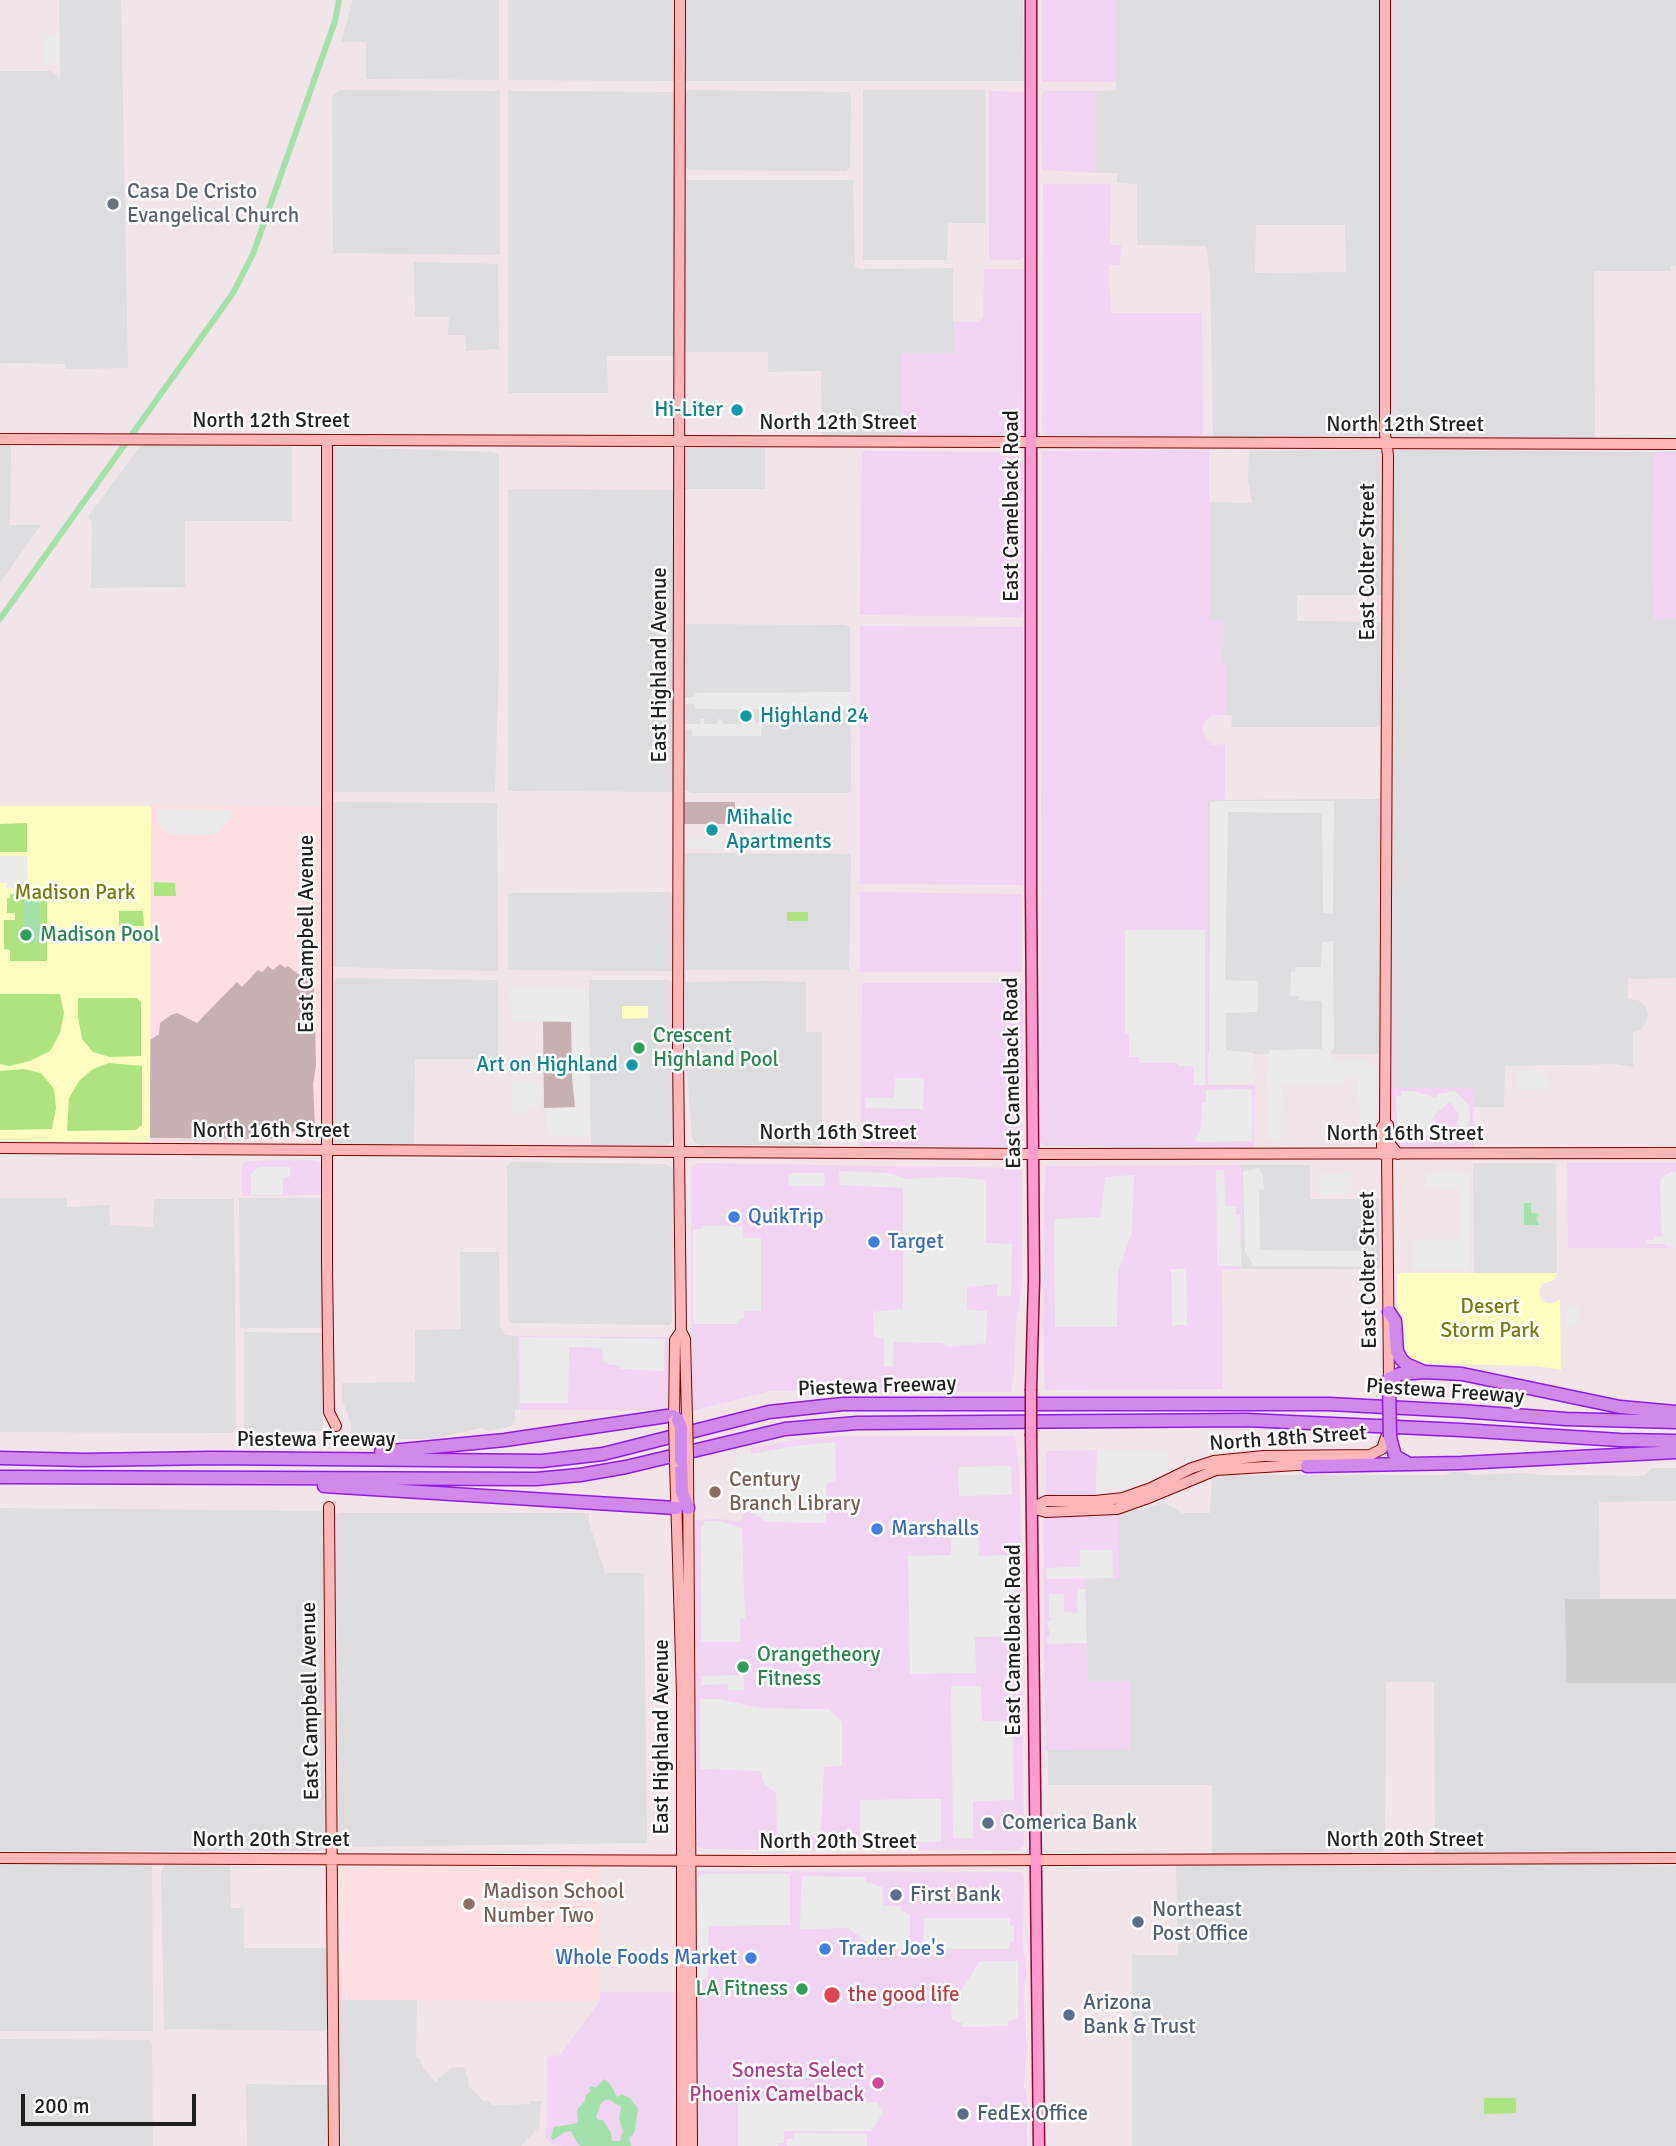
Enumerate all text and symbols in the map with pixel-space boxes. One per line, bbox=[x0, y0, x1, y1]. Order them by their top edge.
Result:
place label: Casa De Cristo Evangelical Church bbox=[127, 179, 299, 229]
marker: Casa De Cristo Evangelical Church bbox=[105, 196, 121, 212]
place label: Hi-Liter bbox=[654, 397, 723, 423]
marker: Hi-Liter bbox=[729, 402, 745, 418]
street label: North 12th Street bbox=[192, 408, 350, 434]
street label: North 12th Street bbox=[759, 410, 917, 436]
street label: East Camelback Road bbox=[999, 410, 1025, 602]
street label: North 12th Street bbox=[1326, 412, 1484, 438]
street label: East Colter Street bbox=[1355, 483, 1381, 641]
street label: East Highland Avenue bbox=[647, 567, 673, 763]
place label: Highland 24 bbox=[760, 703, 869, 729]
marker: Highland 24 bbox=[738, 708, 754, 724]
place label: Mihalic Apartments bbox=[726, 805, 831, 855]
marker: Mihalic Apartments bbox=[704, 822, 720, 838]
street label: East Campbell Avenue bbox=[294, 835, 320, 1033]
park label: Madison Park bbox=[15, 880, 135, 906]
place label: Madison Pool bbox=[40, 922, 160, 948]
marker: Madison Pool bbox=[18, 927, 34, 943]
street label: East Camelback Road bbox=[999, 977, 1027, 1169]
place label: Crescent Highland Pool bbox=[653, 1023, 779, 1073]
marker: Crescent Highland Pool bbox=[631, 1040, 647, 1056]
place label: Art on Highland bbox=[476, 1052, 618, 1078]
marker: Art on Highland bbox=[624, 1057, 640, 1073]
street label: North 16th Street bbox=[192, 1118, 350, 1144]
street label: North 16th Street bbox=[759, 1120, 917, 1146]
street label: North 16th Street bbox=[1326, 1121, 1484, 1147]
street label: East Colter Street bbox=[1355, 1191, 1383, 1349]
place label: QuikTrip bbox=[748, 1204, 824, 1230]
marker: QuikTrip bbox=[726, 1209, 742, 1225]
place label: Target bbox=[888, 1229, 944, 1255]
marker: Target bbox=[866, 1234, 882, 1250]
park label: Desert Storm Park bbox=[1440, 1294, 1540, 1344]
street label: Piestewa Freeway bbox=[797, 1372, 957, 1402]
street label: Piestewa Freeway bbox=[1365, 1374, 1525, 1410]
street label: North 18th Street bbox=[1209, 1421, 1367, 1457]
street label: Piestewa Freeway bbox=[237, 1427, 395, 1453]
place label: Century Branch Library bbox=[729, 1467, 861, 1517]
marker: Century Branch Library bbox=[707, 1484, 723, 1500]
place label: Marshalls bbox=[891, 1516, 979, 1542]
marker: Marshalls bbox=[869, 1521, 885, 1537]
street label: East Camelback Road bbox=[1001, 1544, 1027, 1736]
street label: East Campbell Avenue bbox=[297, 1602, 325, 1800]
street label: East Highland Avenue bbox=[649, 1639, 675, 1835]
place label: Orangetheory Fitness bbox=[757, 1642, 880, 1692]
marker: Orangetheory Fitness bbox=[735, 1659, 751, 1675]
place label: Comerica Bank bbox=[1002, 1810, 1137, 1836]
marker: Comerica Bank bbox=[980, 1815, 996, 1831]
street label: North 20th Street bbox=[192, 1827, 350, 1853]
street label: North 20th Street bbox=[1326, 1827, 1484, 1853]
street label: North 20th Street bbox=[759, 1829, 917, 1855]
place label: Madison School Number Two bbox=[483, 1879, 624, 1929]
place label: First Bank bbox=[910, 1882, 1001, 1908]
marker: First Bank bbox=[888, 1887, 904, 1903]
marker: Madison School Number Two bbox=[461, 1896, 477, 1912]
place label: Northeast Post Office bbox=[1152, 1897, 1248, 1947]
marker: Northeast Post Office bbox=[1130, 1914, 1146, 1930]
place label: Trader Joe's bbox=[839, 1936, 945, 1962]
marker: Trader Joe's bbox=[817, 1941, 833, 1957]
place label: Whole Foods Market bbox=[555, 1945, 737, 1971]
marker: Whole Foods Market bbox=[743, 1950, 759, 1966]
place label: LA Fitness bbox=[696, 1976, 788, 2002]
marker: LA Fitness bbox=[794, 1981, 810, 1997]
place label: the good life bbox=[848, 1982, 960, 2008]
marker: the good life bbox=[822, 1985, 842, 2005]
place label: Arizona Bank & Trust bbox=[1083, 1990, 1196, 2040]
marker: Arizona Bank & Trust bbox=[1061, 2007, 1077, 2023]
place label: Sonesta Select Phoenix Camelback bbox=[689, 2058, 864, 2108]
marker: Sonesta Select Phoenix Camelback bbox=[870, 2075, 886, 2091]
scale bar bbox=[24, 2080, 200, 2124]
text: 200 m bbox=[34, 2093, 89, 2119]
place label: FedEx Office bbox=[977, 2101, 1088, 2127]
marker: FedEx Office bbox=[955, 2106, 971, 2122]

